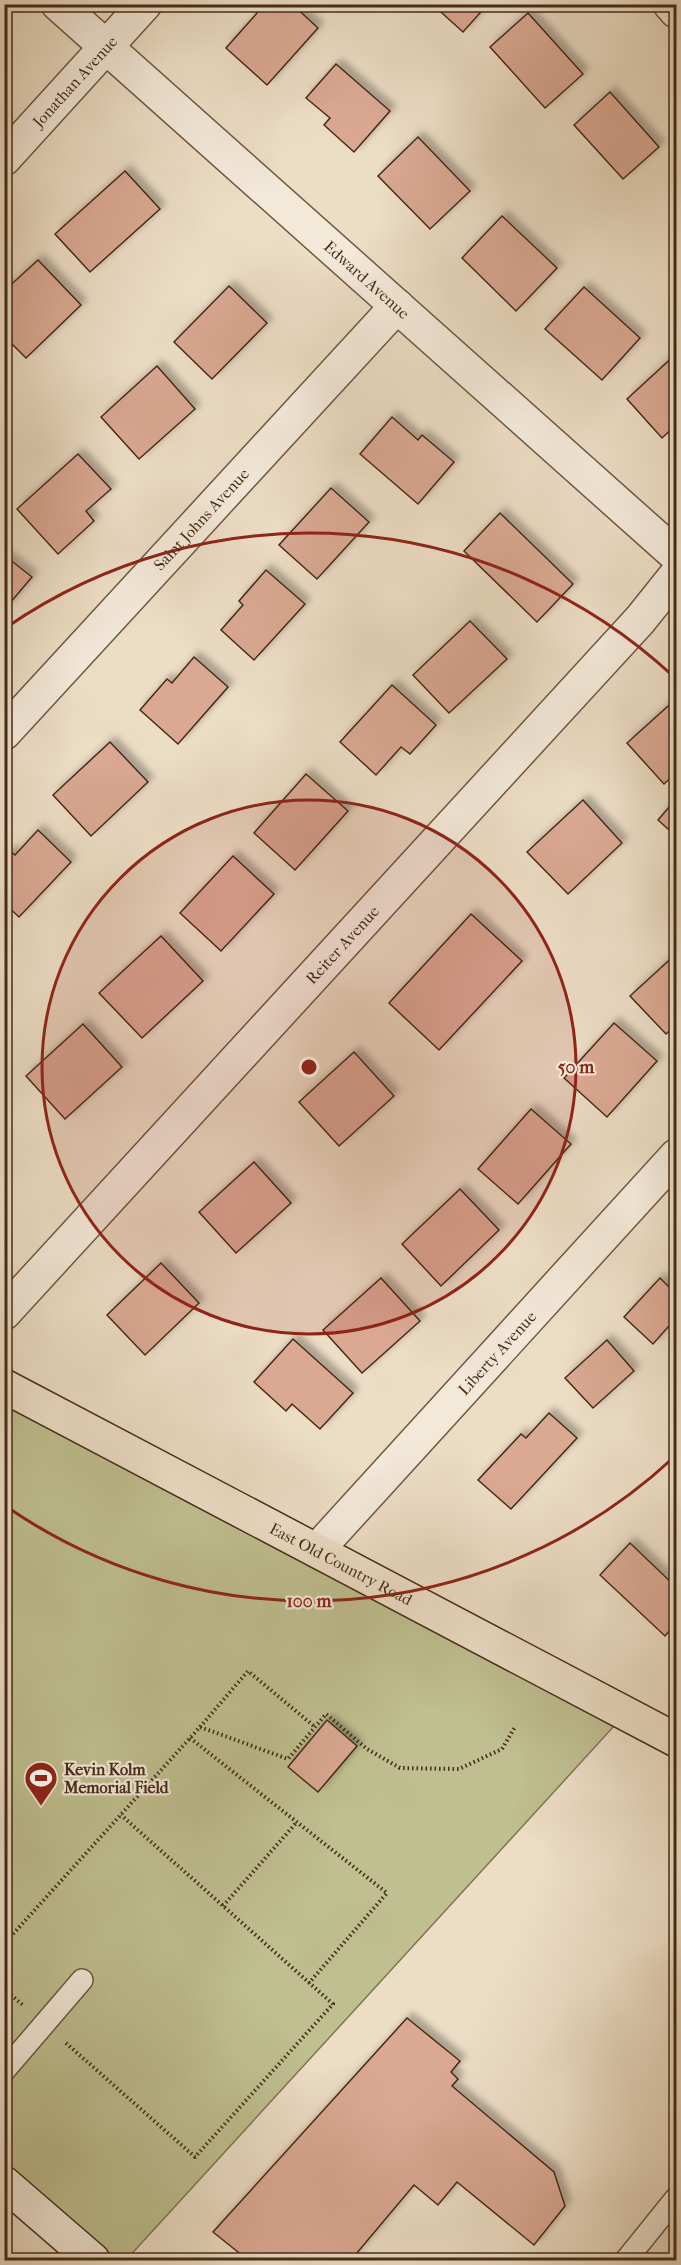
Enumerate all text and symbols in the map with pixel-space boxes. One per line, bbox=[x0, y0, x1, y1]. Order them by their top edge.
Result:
street label: Jonathan Avenue bbox=[27, 32, 121, 132]
street label: Edward Avenue bbox=[320, 236, 414, 323]
street label: Saint Johns Avenue bbox=[149, 464, 253, 574]
street label: Reiter Avenue bbox=[301, 901, 383, 988]
centre of rings bbox=[299, 1057, 319, 1077]
text: 50 m bbox=[558, 1057, 595, 1078]
street label: Liberty Avenue bbox=[454, 1307, 540, 1399]
street label: East Old Country Road bbox=[267, 1518, 416, 1609]
text: 100 m bbox=[286, 1591, 333, 1612]
sports icon: Kevin Kolm Memorial Field bbox=[23, 1760, 59, 1807]
place label: Kevin Kolm Memorial Field bbox=[63, 1760, 170, 1797]

